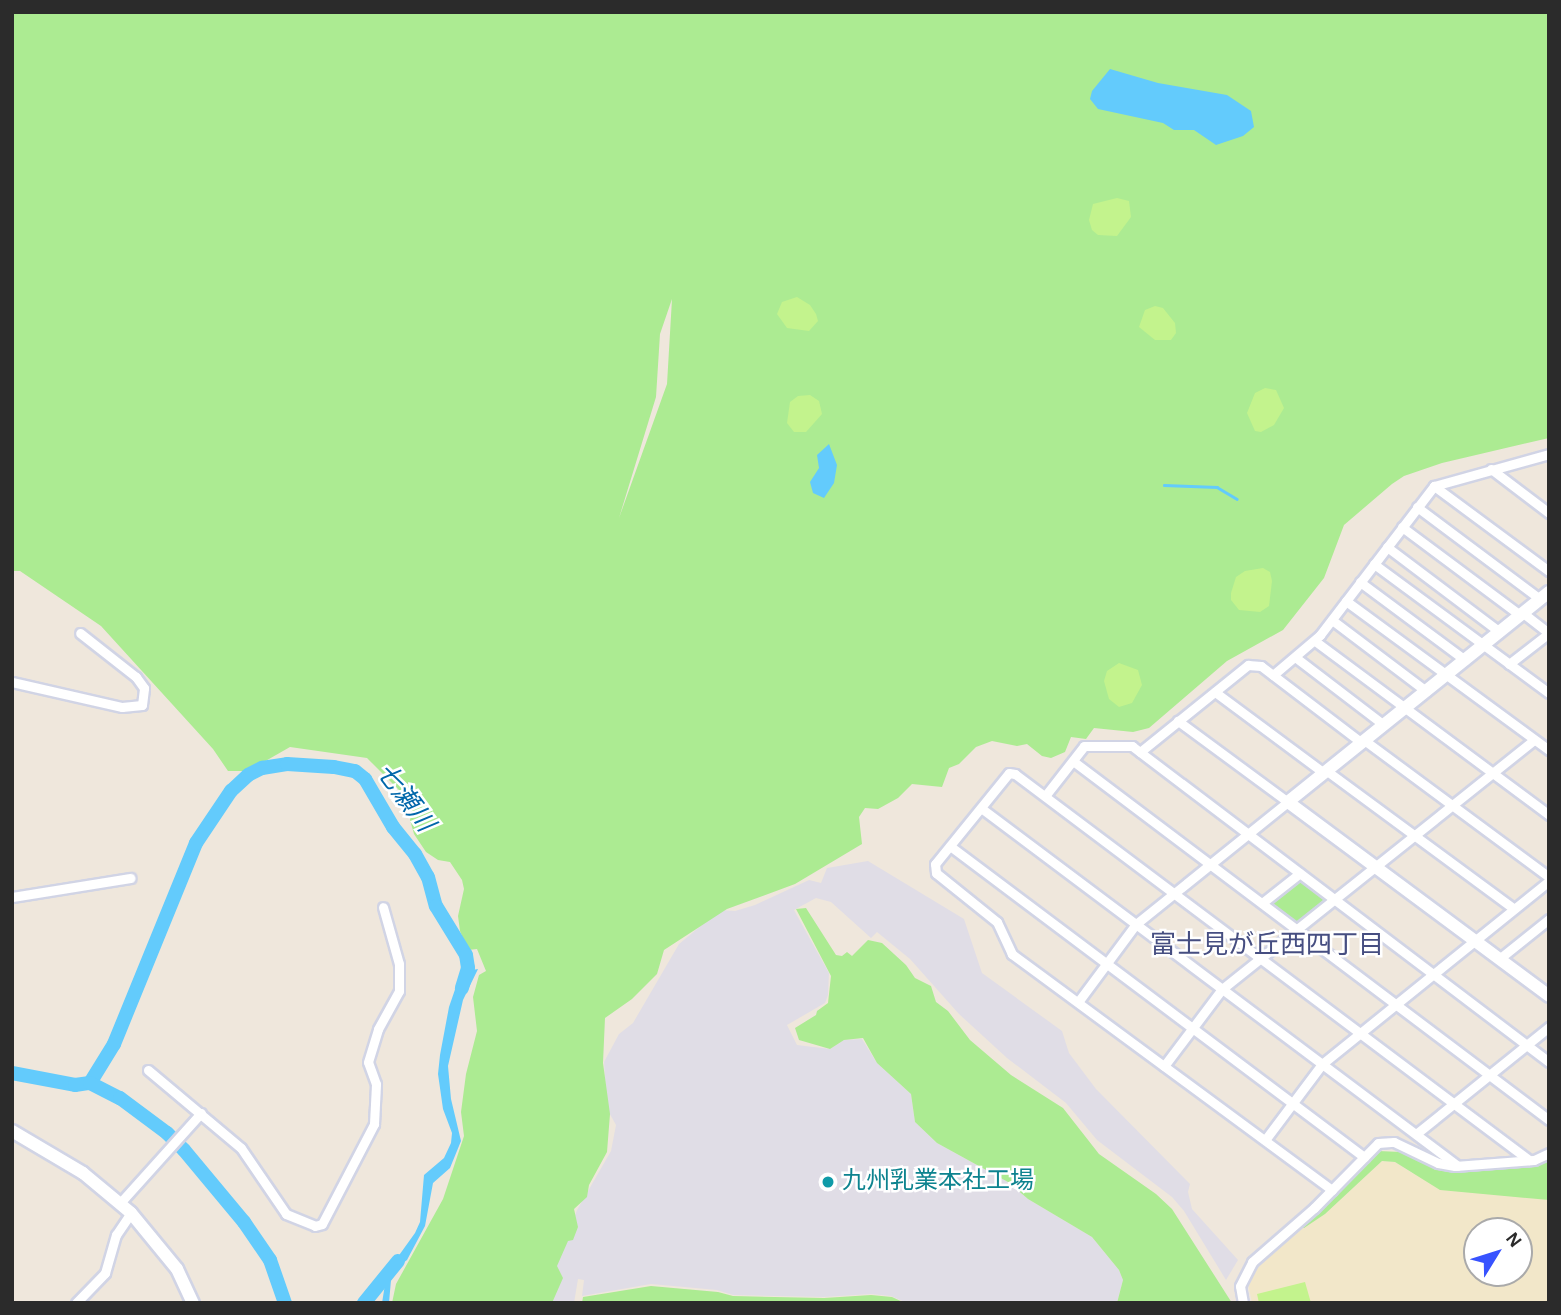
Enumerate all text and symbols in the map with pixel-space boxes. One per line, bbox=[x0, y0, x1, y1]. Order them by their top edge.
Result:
water label: 七瀬川 bbox=[368, 757, 440, 839]
district label: 富士見が丘西四丁目 bbox=[1150, 930, 1384, 962]
place label: 九州乳業本社工場 bbox=[842, 1168, 1034, 1196]
marker: 九州乳業本社工場 bbox=[820, 1174, 836, 1190]
north arrow bbox=[1463, 1217, 1533, 1287]
text: N bbox=[1502, 1229, 1525, 1251]

